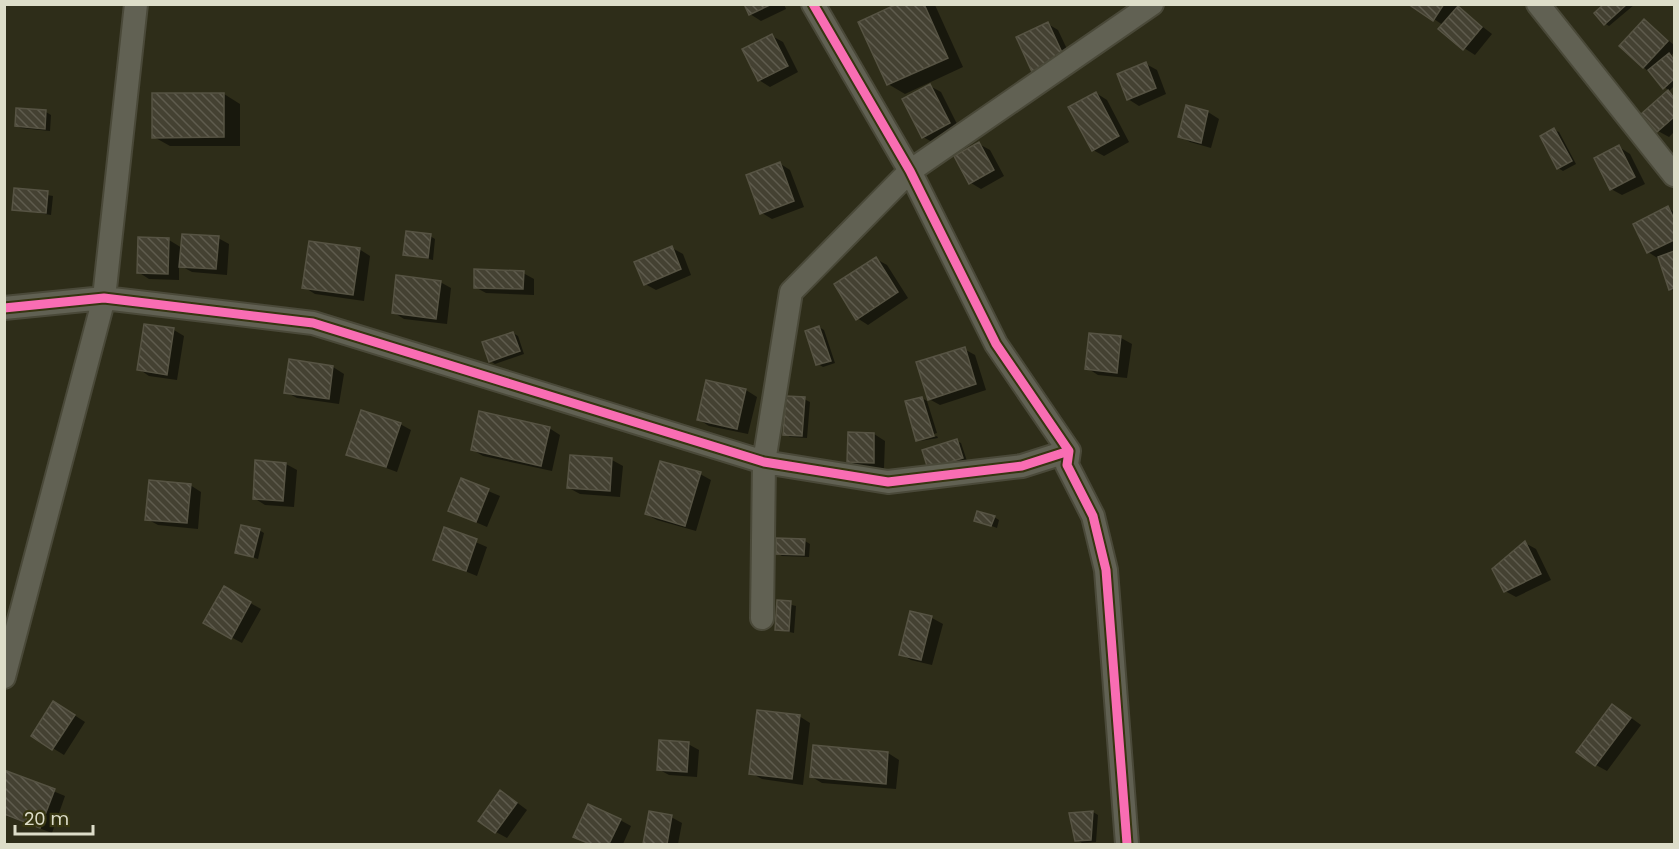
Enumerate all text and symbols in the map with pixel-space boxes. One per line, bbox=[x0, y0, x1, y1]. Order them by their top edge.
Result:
scale bar bbox=[15, 798, 93, 836]
text: 20 m bbox=[24, 806, 69, 831]

